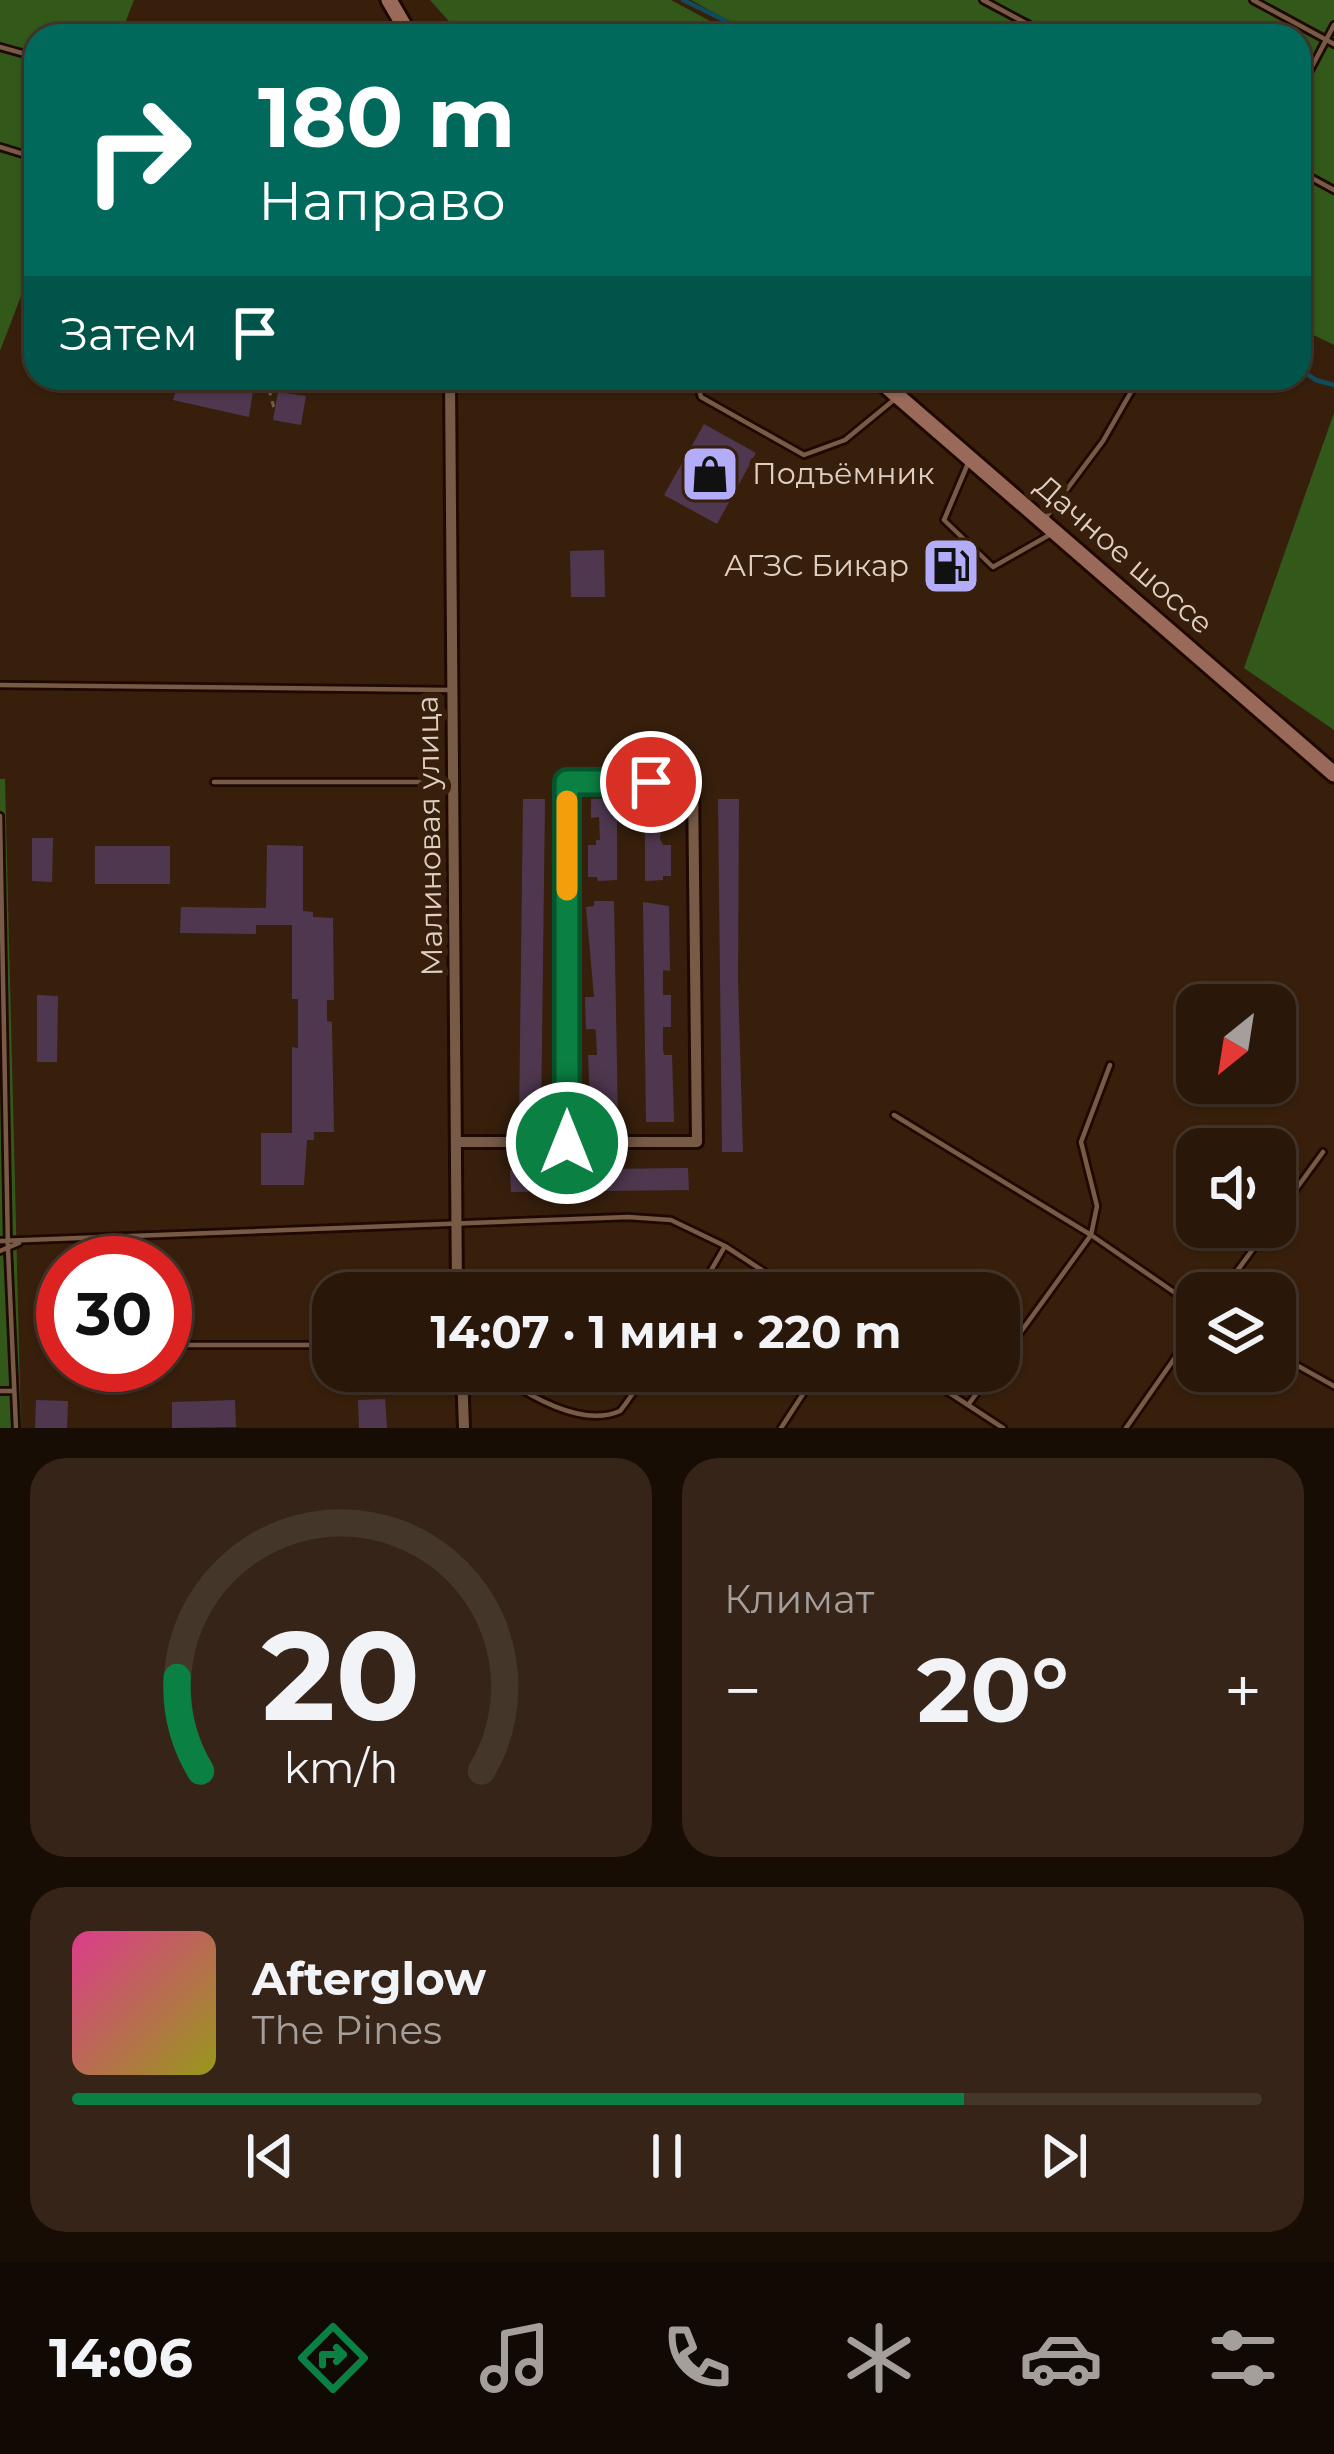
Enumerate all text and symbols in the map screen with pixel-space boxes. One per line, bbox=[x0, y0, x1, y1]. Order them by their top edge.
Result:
text: 180 m bbox=[258, 66, 515, 168]
icon: right bbox=[60, 72, 216, 228]
text: Направо bbox=[258, 168, 506, 234]
icon: arrive bbox=[222, 300, 288, 366]
text: Затем bbox=[60, 306, 198, 361]
shop icon: Подъёмник bbox=[679, 443, 741, 505]
place label: Подъёмник bbox=[752, 455, 935, 492]
street label: Дачное шоссе bbox=[1028, 467, 1221, 642]
fuel station icon: АГЗС Бикар bbox=[920, 535, 982, 597]
place label: АГЗС Бикар bbox=[724, 547, 909, 584]
street label: Малиновая улица bbox=[409, 695, 450, 977]
pin bbox=[600, 731, 702, 833]
icon: arrive bbox=[618, 749, 684, 815]
north arrow bbox=[1176, 984, 1296, 1104]
map controls bbox=[1176, 984, 1296, 1392]
position arrow bbox=[504, 1080, 630, 1206]
button: sound bbox=[1176, 1128, 1296, 1248]
speed limit sign: 30 bbox=[36, 1236, 192, 1392]
button: layers bbox=[1176, 1272, 1296, 1392]
text: 14:07 · 1 мин · 220 m bbox=[430, 1304, 902, 1359]
text: Климат bbox=[724, 1575, 874, 1623]
text: 20 bbox=[262, 1599, 420, 1751]
text: 20° bbox=[917, 1635, 1069, 1745]
text: − bbox=[724, 1650, 762, 1731]
text: + bbox=[1224, 1650, 1262, 1731]
text: km/h bbox=[284, 1740, 398, 1793]
text: Afterglow bbox=[252, 1951, 486, 2006]
text: The Pines bbox=[252, 2006, 442, 2054]
icon: previous bbox=[237, 2123, 303, 2189]
icon: pause bbox=[634, 2123, 700, 2189]
icon: next bbox=[1031, 2123, 1097, 2189]
icon: directions bbox=[291, 2316, 375, 2400]
icon: music bbox=[473, 2316, 557, 2400]
icon: phone bbox=[655, 2316, 739, 2400]
icon: climate bbox=[837, 2316, 921, 2400]
icon: car bbox=[1019, 2316, 1103, 2400]
icon: filters bbox=[1201, 2316, 1285, 2400]
text: 14:06 bbox=[49, 2325, 193, 2391]

